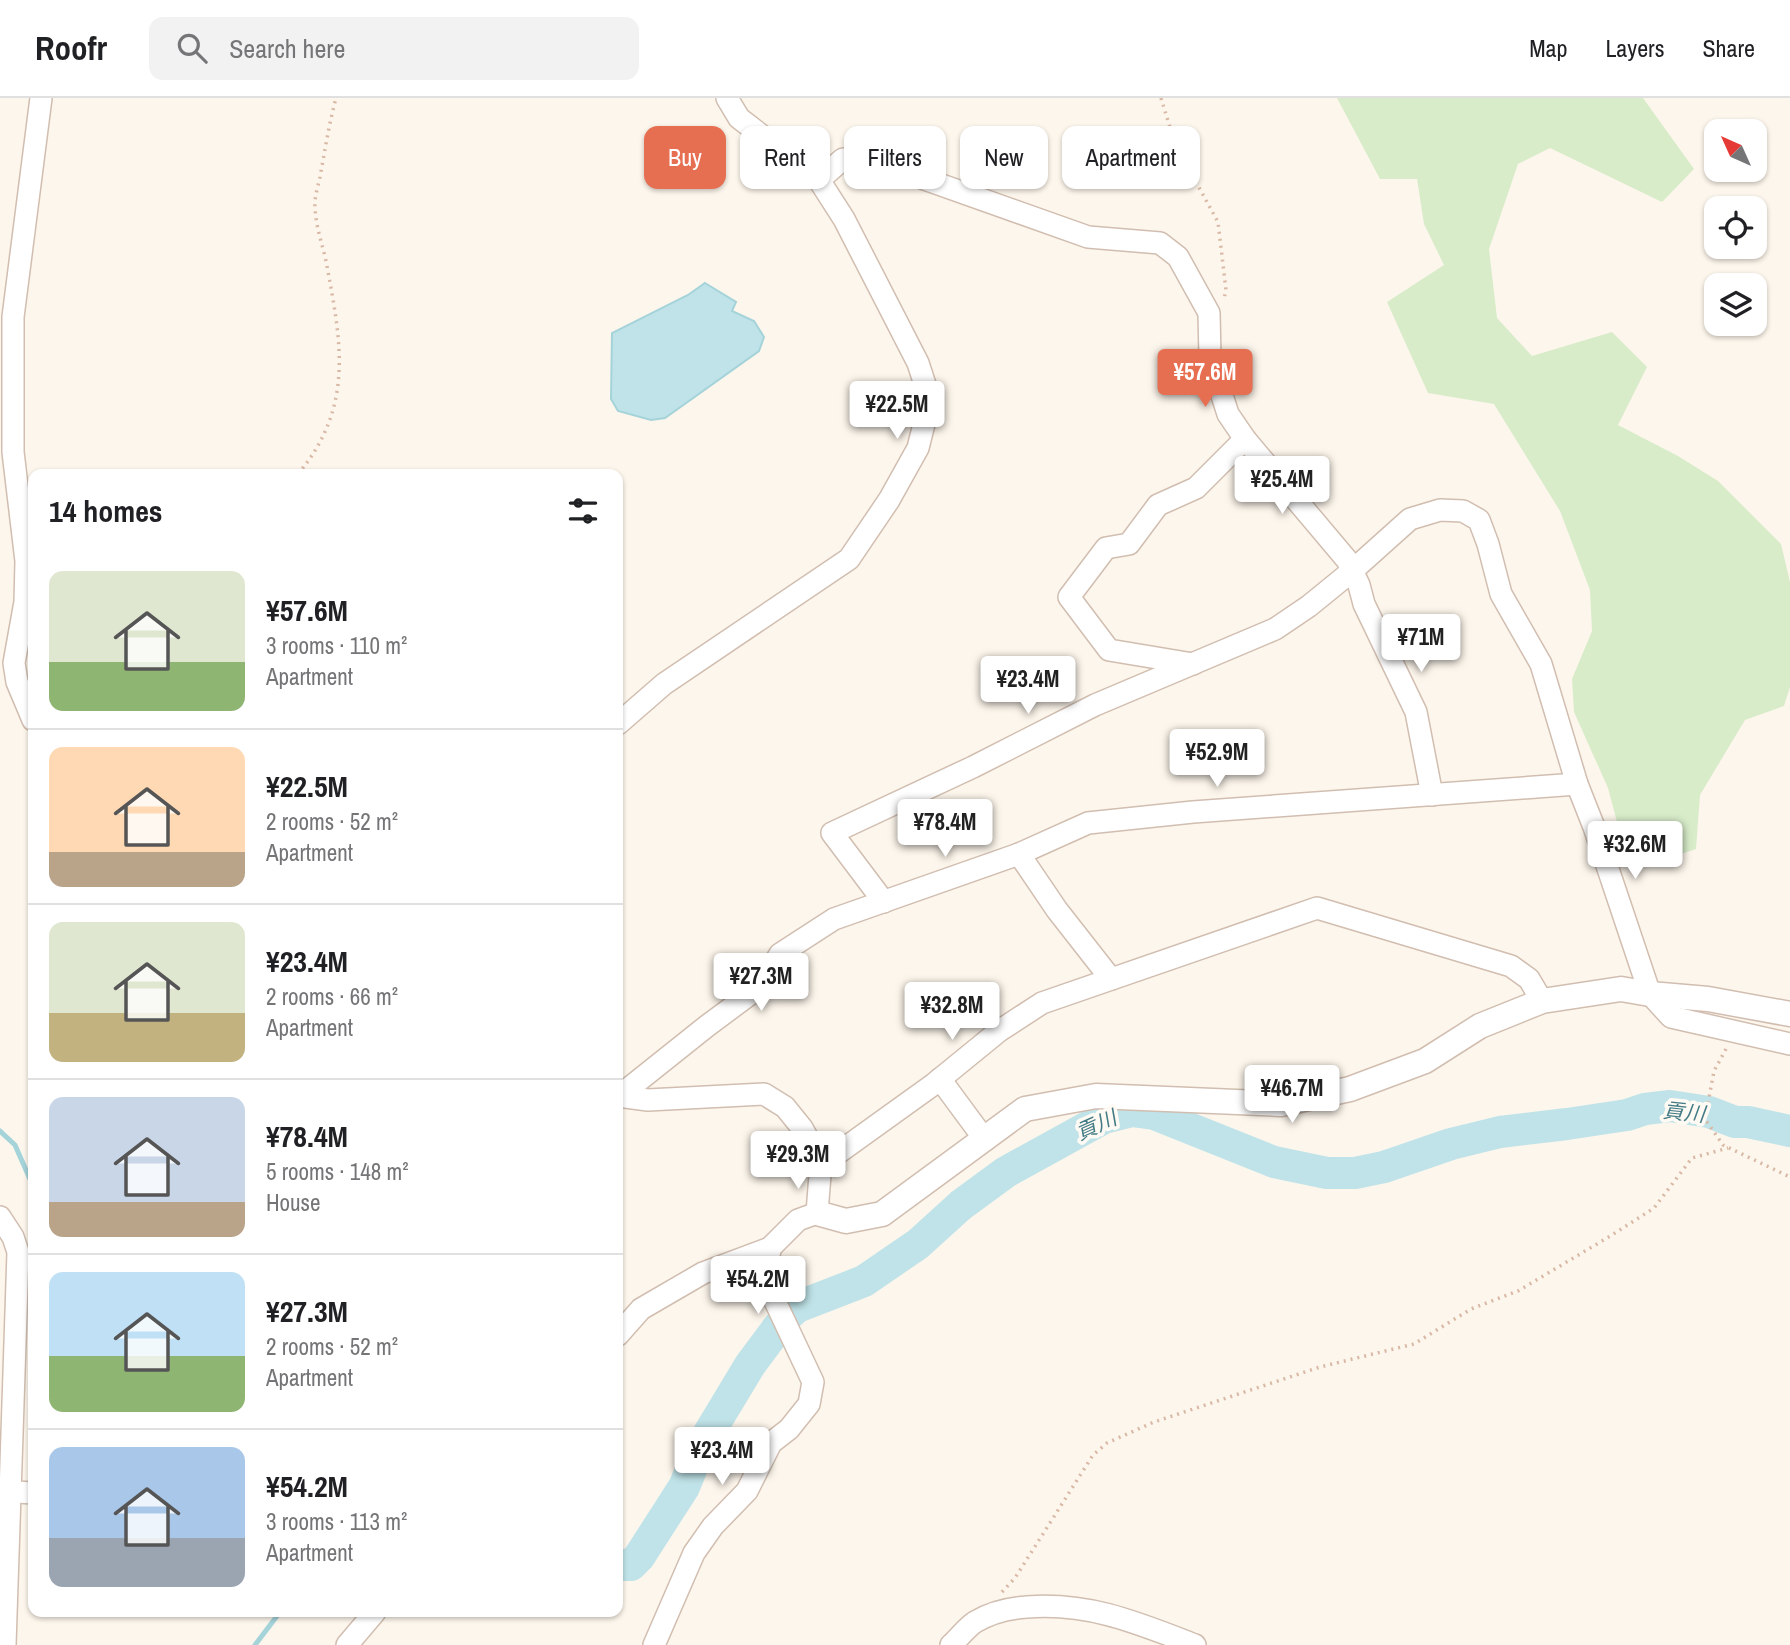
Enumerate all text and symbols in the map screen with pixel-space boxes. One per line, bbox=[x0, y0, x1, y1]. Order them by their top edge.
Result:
search box bbox=[149, 17, 639, 80]
text: Roofr bbox=[35, 26, 107, 70]
icon: search bbox=[173, 29, 211, 67]
text: Search here bbox=[229, 31, 345, 66]
text: Map bbox=[1529, 32, 1567, 64]
text: Layers bbox=[1605, 32, 1664, 64]
text: Share bbox=[1702, 32, 1755, 64]
north arrow bbox=[1704, 119, 1768, 182]
map controls bbox=[1704, 119, 1767, 336]
chip: Buy bbox=[644, 126, 726, 189]
chip: Rent bbox=[740, 126, 830, 189]
chip: Filters bbox=[844, 126, 946, 189]
chip: New bbox=[960, 126, 1048, 189]
chip: Apartment bbox=[1062, 126, 1200, 189]
button: locate bbox=[1704, 196, 1767, 259]
button: layers bbox=[1704, 273, 1767, 336]
pin: ¥57.6M bbox=[1148, 350, 1262, 409]
text: ¥57.6M bbox=[1174, 356, 1236, 387]
pin: ¥22.5M bbox=[840, 382, 954, 441]
text: ¥22.5M bbox=[866, 388, 928, 419]
pin: ¥25.4M bbox=[1225, 456, 1339, 516]
text: ¥25.4M bbox=[1251, 463, 1313, 494]
text: 14 homes bbox=[49, 491, 163, 531]
icon: filters bbox=[564, 492, 602, 530]
text: ¥57.6M bbox=[266, 590, 348, 630]
icon: home bbox=[105, 599, 189, 683]
pin: ¥71M bbox=[1380, 614, 1462, 674]
text: ¥71M bbox=[1397, 621, 1445, 652]
text: 3 rooms · 110 m² bbox=[266, 630, 407, 661]
pin: ¥23.4M bbox=[971, 656, 1085, 716]
text: Apartment bbox=[266, 661, 353, 692]
text: ¥23.4M bbox=[997, 663, 1059, 694]
pin: ¥52.9M bbox=[1160, 730, 1274, 789]
text: ¥52.9M bbox=[1186, 736, 1248, 767]
text: ¥22.5M bbox=[266, 766, 348, 806]
icon: home bbox=[105, 775, 189, 859]
pin: ¥78.4M bbox=[888, 800, 1002, 859]
text: 2 rooms · 52 m² bbox=[266, 806, 398, 837]
text: ¥78.4M bbox=[914, 806, 976, 837]
pin: ¥32.6M bbox=[1578, 822, 1692, 881]
text: ¥32.6M bbox=[1604, 828, 1666, 859]
text: Apartment bbox=[266, 837, 353, 868]
text: ¥23.4M bbox=[266, 941, 348, 981]
icon: home bbox=[105, 950, 189, 1034]
pin: ¥27.3M bbox=[704, 954, 818, 1013]
text: ¥27.3M bbox=[730, 960, 792, 991]
text: 2 rooms · 66 m² bbox=[266, 981, 398, 1012]
pin: ¥32.8M bbox=[895, 982, 1009, 1042]
text: ¥32.8M bbox=[921, 989, 983, 1020]
text: Apartment bbox=[266, 1012, 353, 1043]
pin: ¥46.7M bbox=[1235, 1066, 1349, 1125]
text: ¥46.7M bbox=[1261, 1072, 1323, 1103]
water label: 貢川 bbox=[1662, 1095, 1708, 1129]
water label: 貢川 bbox=[1071, 1102, 1123, 1147]
text: ¥78.4M bbox=[266, 1116, 348, 1156]
icon: home bbox=[105, 1125, 189, 1209]
pin: ¥29.3M bbox=[741, 1132, 855, 1191]
text: ¥29.3M bbox=[767, 1138, 829, 1169]
text: 5 rooms · 148 m² bbox=[266, 1156, 409, 1187]
text: House bbox=[266, 1187, 321, 1218]
pin: ¥54.2M bbox=[701, 1256, 815, 1316]
text: ¥54.2M bbox=[727, 1263, 789, 1294]
text: ¥27.3M bbox=[266, 1291, 348, 1331]
icon: home bbox=[105, 1300, 189, 1384]
text: 2 rooms · 52 m² bbox=[266, 1331, 398, 1362]
text: Apartment bbox=[266, 1362, 353, 1393]
pin: ¥23.4M bbox=[665, 1428, 779, 1487]
text: ¥23.4M bbox=[691, 1434, 753, 1465]
text: ¥54.2M bbox=[266, 1466, 348, 1506]
icon: home bbox=[105, 1475, 189, 1559]
text: 3 rooms · 113 m² bbox=[266, 1506, 407, 1537]
text: Apartment bbox=[266, 1537, 353, 1568]

